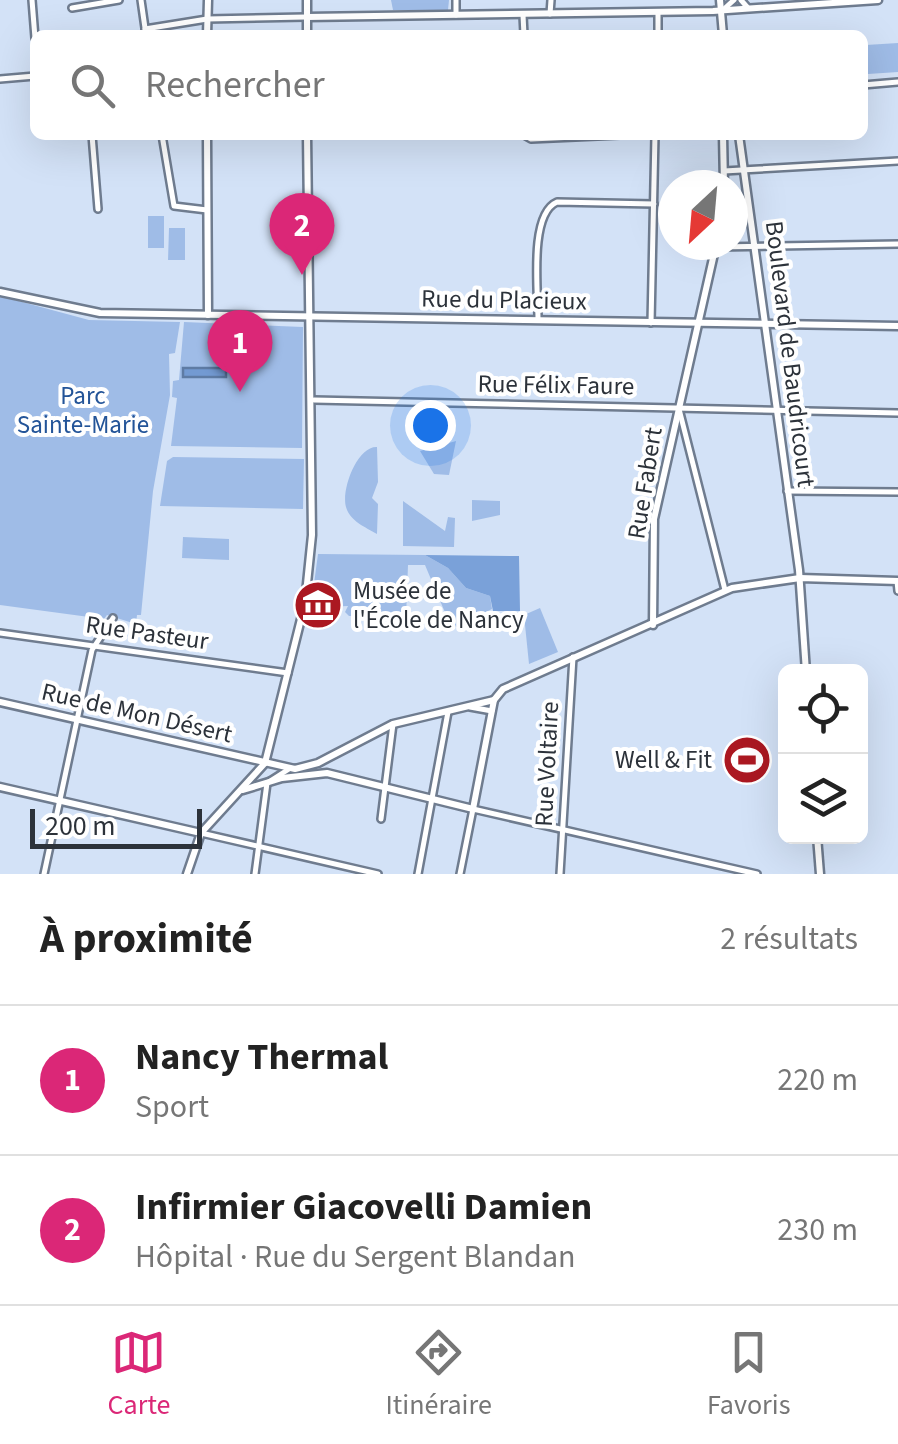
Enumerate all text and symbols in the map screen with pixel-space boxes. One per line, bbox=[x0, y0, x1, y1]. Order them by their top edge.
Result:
search box bbox=[30, 30, 868, 140]
icon: search bbox=[65, 58, 120, 113]
text: Rechercher bbox=[145, 58, 325, 112]
north arrow bbox=[658, 170, 748, 260]
pin: 2 bbox=[270, 192, 334, 275]
street label: Boulevard de Baudricourt bbox=[756, 219, 824, 490]
street label: Rue du Placieux bbox=[421, 281, 587, 319]
pin: 1 bbox=[208, 310, 272, 392]
street label: Rue Félix Faure bbox=[477, 366, 635, 404]
park label: Parc Sainte-Marie bbox=[17, 378, 149, 443]
your location bbox=[405, 400, 456, 451]
street label: Rue Fabert bbox=[618, 424, 672, 541]
place label: Musée de l'École de Nancy bbox=[353, 573, 524, 638]
museum icon: Musée de l'École de Nancy bbox=[292, 579, 344, 631]
street label: Rue Pasteur bbox=[83, 607, 211, 659]
map controls bbox=[778, 664, 868, 844]
button: locate bbox=[778, 664, 868, 754]
street label: Rue de Mon Désert bbox=[38, 674, 236, 753]
street label: Rue Voltaire bbox=[526, 701, 568, 827]
sports icon: Well & Fit bbox=[721, 734, 773, 786]
place label: Well & Fit bbox=[615, 742, 713, 778]
button: layers bbox=[778, 754, 868, 844]
scale bar bbox=[30, 804, 202, 848]
text: 200 m bbox=[45, 806, 116, 846]
text: À proximité bbox=[40, 909, 253, 969]
text: 2 résultats bbox=[720, 916, 858, 962]
text: Nancy Thermal bbox=[135, 1030, 388, 1084]
text: 1 bbox=[64, 1057, 81, 1103]
text: 220 m bbox=[777, 1057, 858, 1103]
text: Sport bbox=[135, 1084, 209, 1130]
text: Infirmier Giacovelli Damien bbox=[135, 1180, 592, 1234]
text: 2 bbox=[64, 1207, 81, 1253]
text: 230 m bbox=[777, 1207, 858, 1253]
text: Hôpital · Rue du Sergent Blandan bbox=[135, 1234, 576, 1280]
tab: Carte bbox=[108, 1325, 170, 1425]
tab: Itinéraire bbox=[385, 1325, 492, 1425]
tab: Favoris bbox=[707, 1325, 790, 1425]

